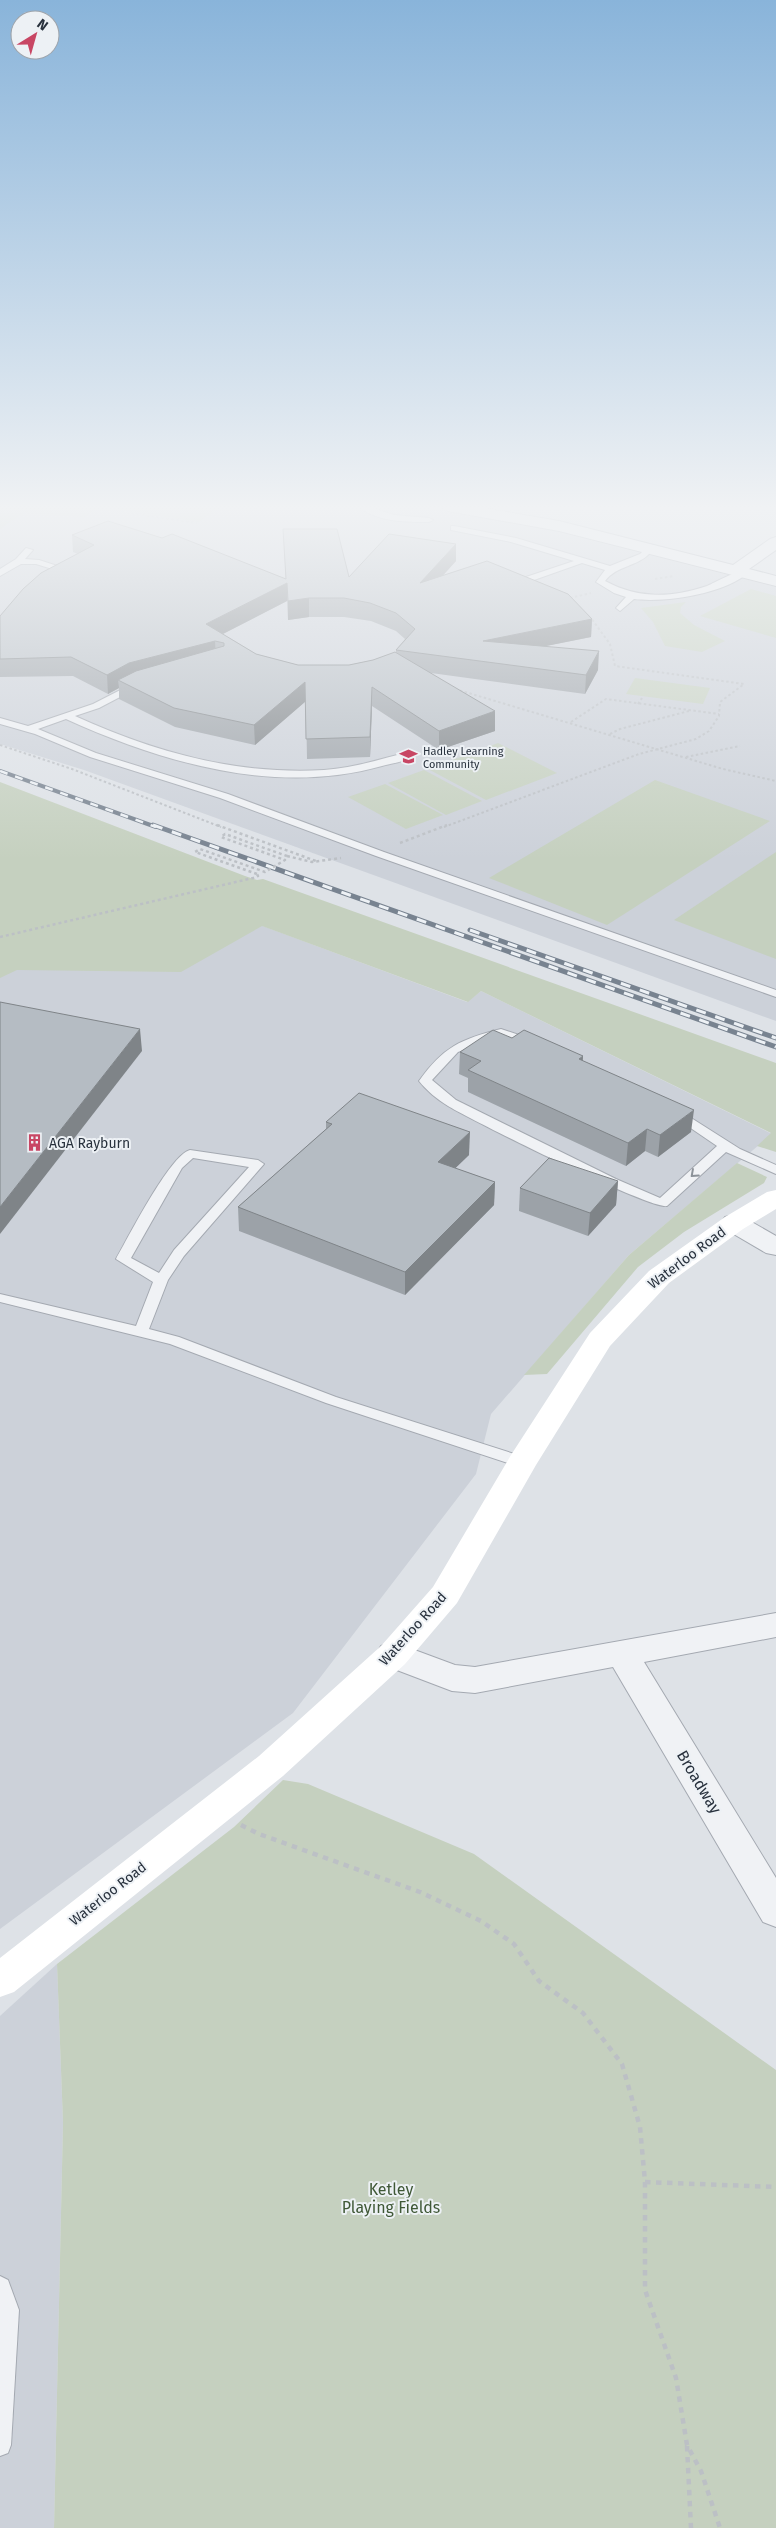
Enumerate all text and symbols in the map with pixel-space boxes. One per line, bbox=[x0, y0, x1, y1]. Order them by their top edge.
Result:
north arrow bbox=[10, 10, 60, 60]
text: N bbox=[34, 15, 51, 35]
place label: Hadley Learning Community bbox=[423, 745, 504, 771]
school or university icon: Hadley Learning Community bbox=[399, 747, 419, 767]
building icon: AGA Rayburn bbox=[25, 1133, 45, 1153]
place label: AGA Rayburn bbox=[49, 1135, 130, 1152]
one-way arrow bbox=[691, 1168, 700, 1177]
street label: Waterloo Road bbox=[645, 1223, 729, 1293]
street label: Waterloo Road bbox=[376, 1589, 450, 1669]
street label: Broadway bbox=[673, 1747, 725, 1817]
street label: Waterloo Road bbox=[66, 1859, 150, 1929]
park label: Ketley Playing Fields bbox=[342, 2180, 440, 2217]

